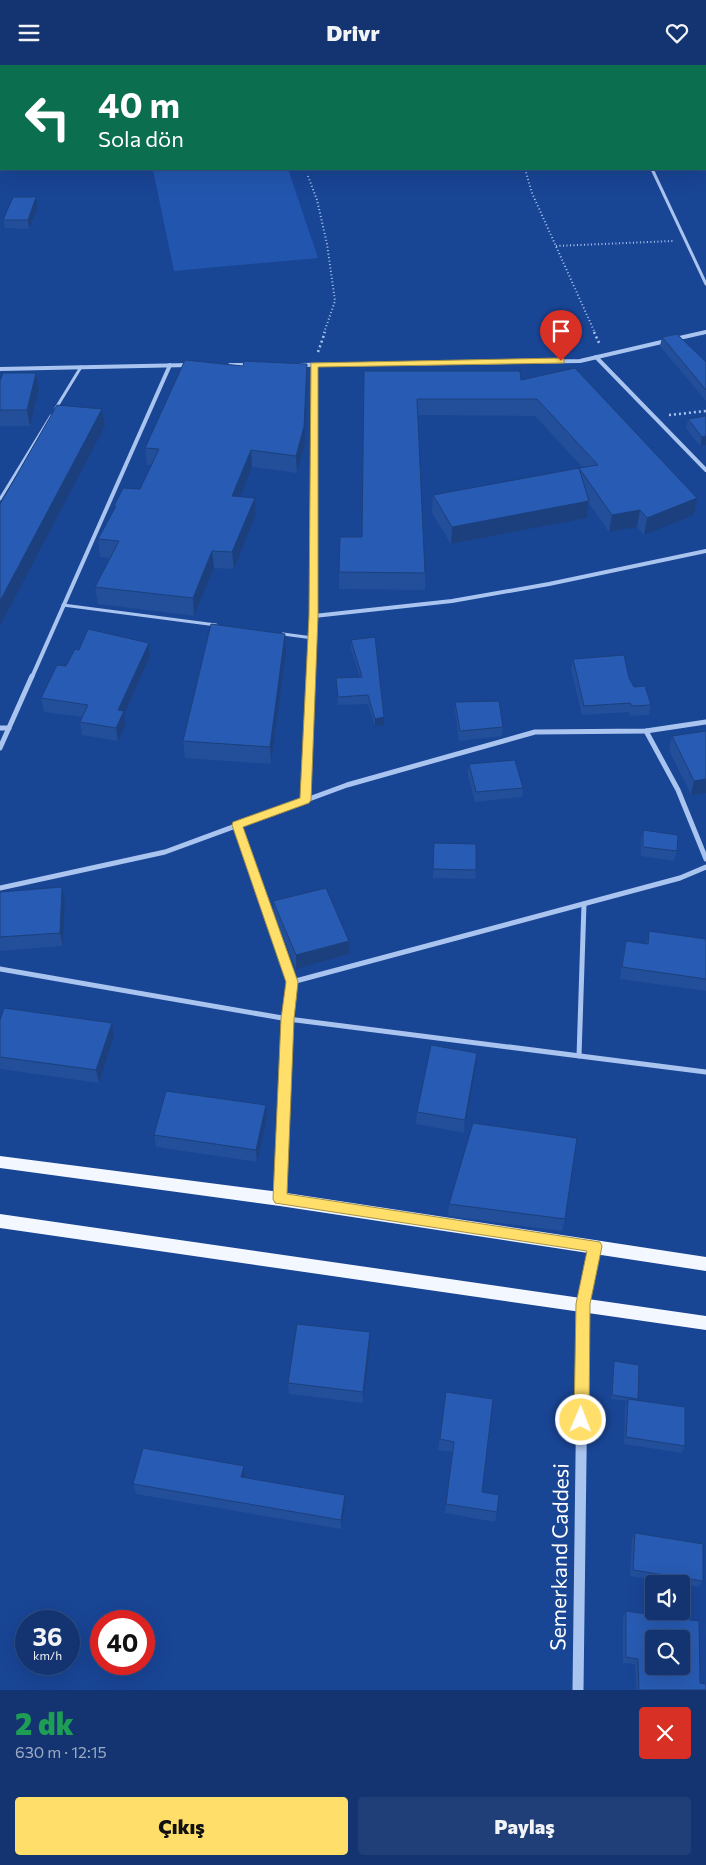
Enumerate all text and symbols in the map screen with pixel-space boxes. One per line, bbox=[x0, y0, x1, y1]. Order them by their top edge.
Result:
icon: menu bbox=[15, 19, 43, 47]
text: Drivr bbox=[326, 19, 380, 46]
icon: heart bbox=[663, 19, 691, 47]
text: 40 m bbox=[98, 82, 180, 125]
icon: left bbox=[15, 85, 80, 150]
text: Sola dön bbox=[98, 125, 184, 152]
pin bbox=[540, 310, 582, 361]
icon: arrive bbox=[547, 317, 575, 345]
position arrow bbox=[554, 1393, 606, 1445]
street label: Semerkand Caddesi bbox=[544, 1463, 573, 1651]
map controls bbox=[645, 1575, 690, 1675]
button: sound bbox=[645, 1575, 690, 1620]
speed limit sign: 40 bbox=[90, 1610, 155, 1675]
text: 36 bbox=[33, 1621, 63, 1651]
button: search bbox=[645, 1630, 690, 1675]
text: km/h bbox=[33, 1648, 62, 1662]
text: 2 dk bbox=[15, 1704, 73, 1741]
button: close bbox=[639, 1707, 691, 1759]
text: 630 m · 12:15 bbox=[15, 1742, 107, 1761]
button: Çıkış bbox=[15, 1797, 348, 1855]
button: Paylaş bbox=[358, 1797, 691, 1855]

